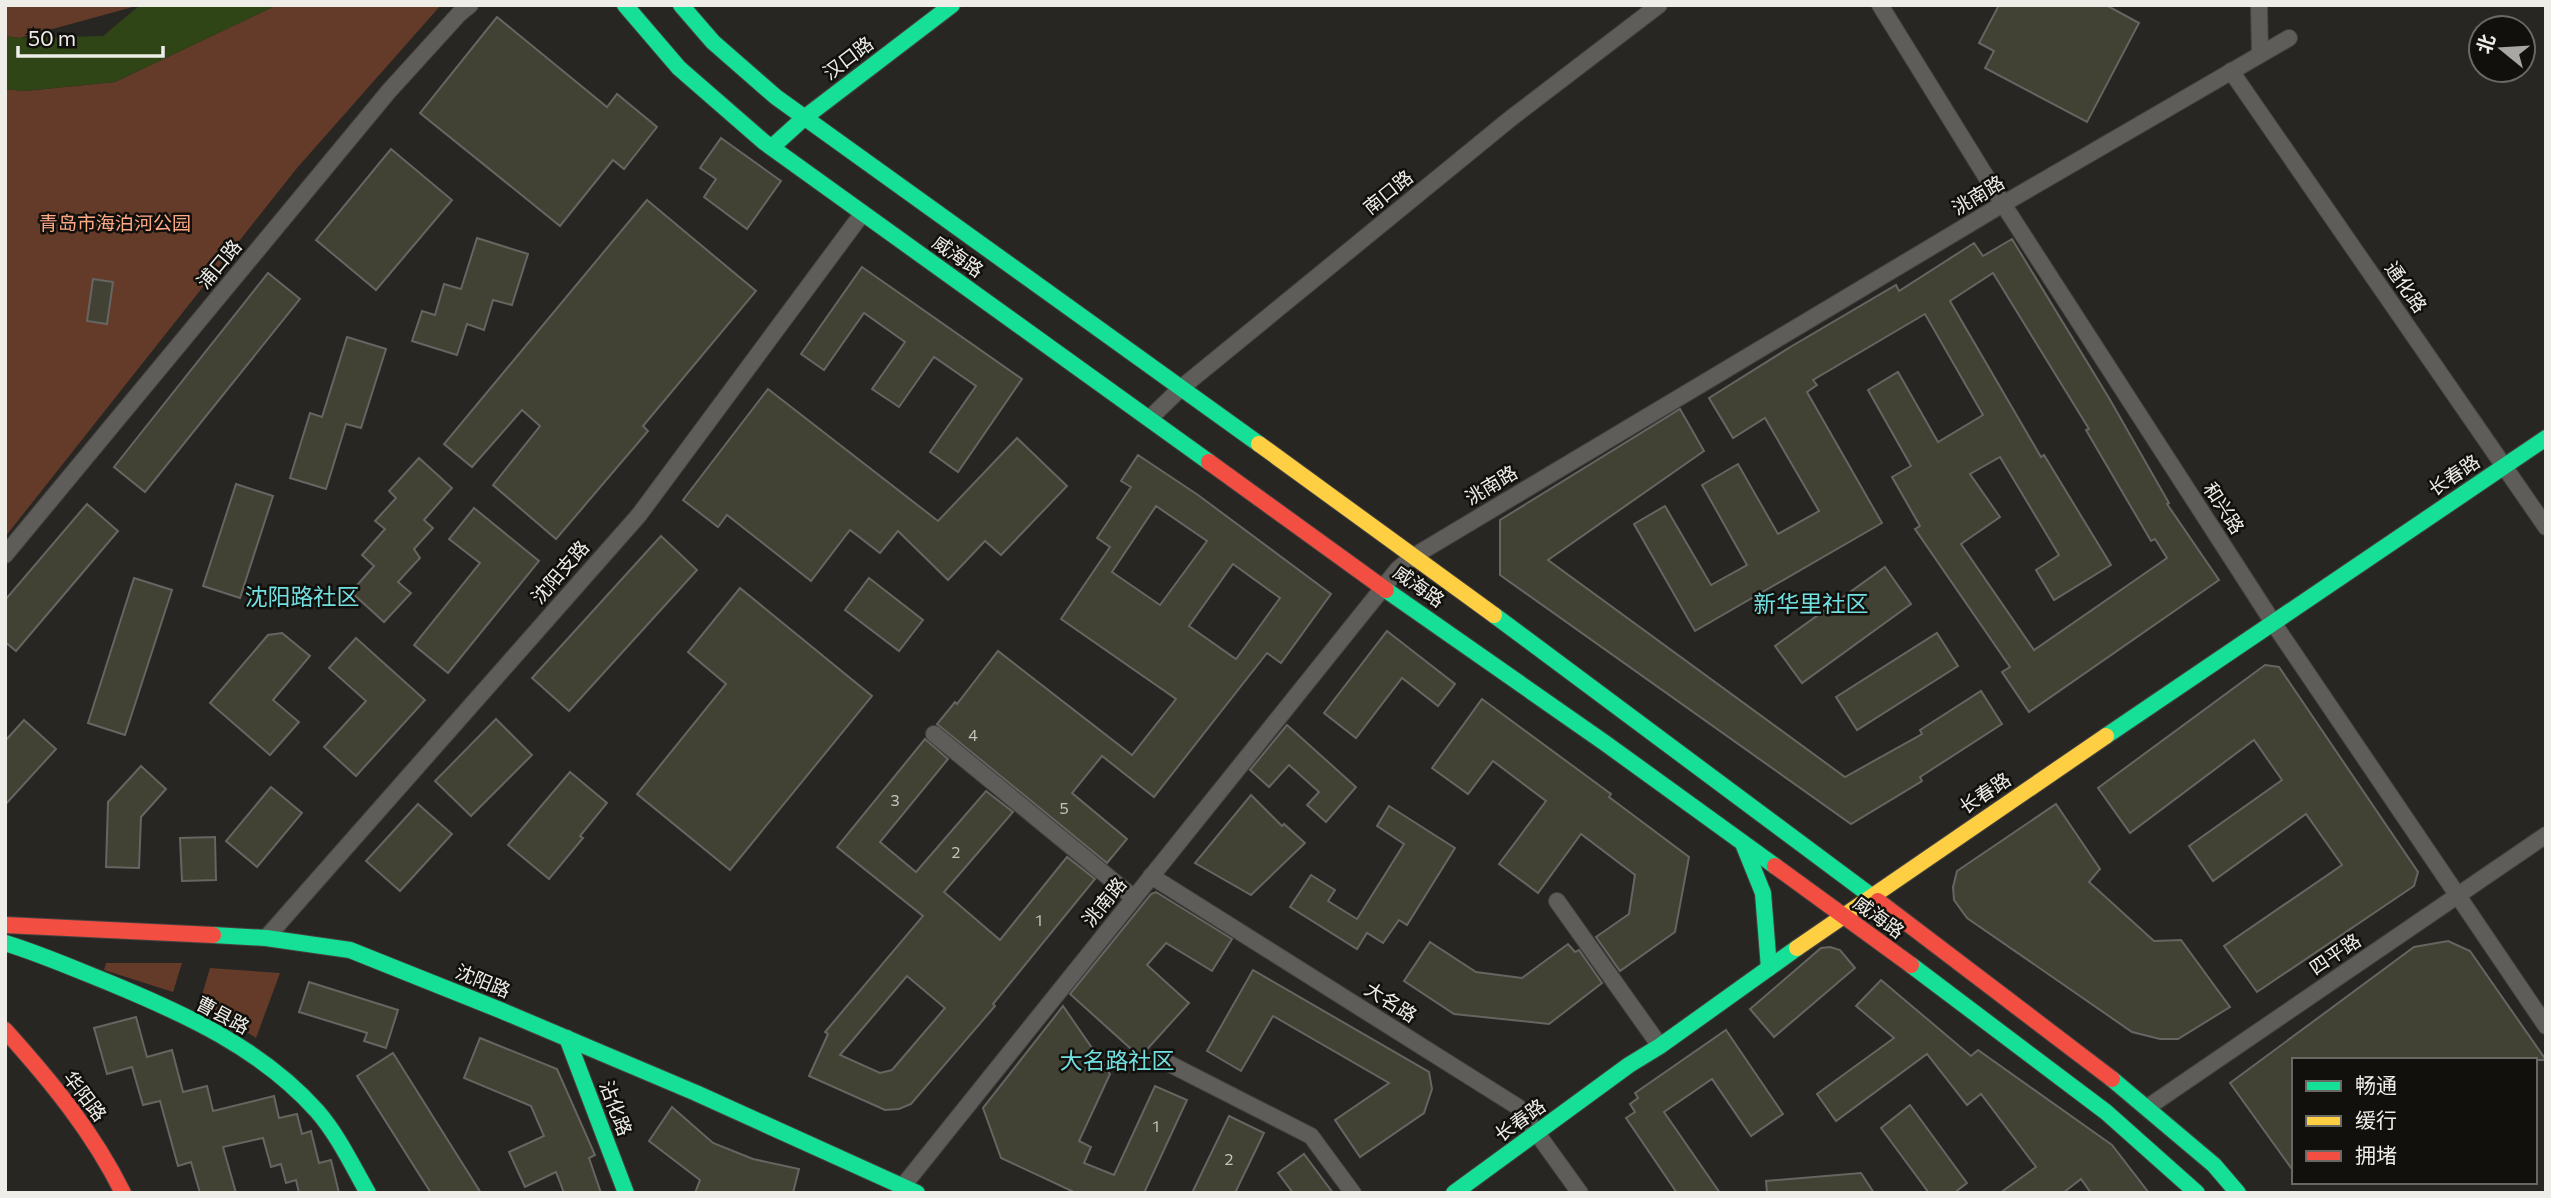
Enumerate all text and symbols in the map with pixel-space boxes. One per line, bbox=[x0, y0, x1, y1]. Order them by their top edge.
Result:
scale bar bbox=[18, 14, 163, 58]
north arrow bbox=[2467, 14, 2537, 84]
text: 50 m bbox=[28, 25, 76, 50]
street label: 汉口路 bbox=[818, 31, 877, 84]
text: 北 bbox=[2471, 31, 2499, 56]
street label: 南口路 bbox=[1358, 165, 1417, 218]
street label: 洮南路 bbox=[1947, 170, 2008, 219]
park label: 青岛市海泊河公园 bbox=[39, 211, 191, 234]
street label: 威海路 bbox=[928, 230, 988, 281]
street label: 浦口路 bbox=[191, 234, 246, 293]
street label: 通化路 bbox=[2381, 257, 2432, 317]
street label: 长春路 bbox=[2424, 449, 2484, 500]
street label: 洮南路 bbox=[1460, 460, 1521, 509]
street label: 和兴路 bbox=[2199, 478, 2250, 538]
street label: 沈阳支路 bbox=[526, 535, 593, 608]
street label: 威海路 bbox=[1389, 560, 1449, 611]
district label: 沈阳路社区 bbox=[245, 582, 360, 610]
district label: 新华里社区 bbox=[1754, 589, 1869, 617]
house number: 4 bbox=[968, 725, 978, 744]
street label: 长春路 bbox=[1955, 767, 2015, 818]
house number: 3 bbox=[890, 790, 900, 809]
house number: 5 bbox=[1059, 798, 1069, 817]
house number: 2 bbox=[952, 842, 961, 861]
street label: 洮南路 bbox=[1077, 872, 1130, 931]
street label: 威海路 bbox=[1849, 891, 1909, 943]
house number: 1 bbox=[1036, 910, 1042, 929]
street label: 四平路 bbox=[2305, 928, 2365, 979]
street label: 沈阳路 bbox=[452, 959, 514, 1002]
street label: 大名路 bbox=[1361, 977, 1422, 1026]
street label: 曹县路 bbox=[193, 991, 254, 1038]
district label: 大名路社区 bbox=[1060, 1046, 1175, 1074]
legend bbox=[2292, 1058, 2537, 1184]
street label: 华阳路 bbox=[59, 1066, 112, 1125]
text: 畅通 bbox=[2355, 1072, 2397, 1097]
street label: 沾化路 bbox=[596, 1077, 637, 1139]
street label: 长春路 bbox=[1490, 1094, 1550, 1146]
text: 缓行 bbox=[2355, 1107, 2397, 1132]
house number: 1 bbox=[1153, 1116, 1159, 1135]
text: 拥堵 bbox=[2355, 1142, 2397, 1167]
house number: 2 bbox=[1225, 1149, 1234, 1168]

